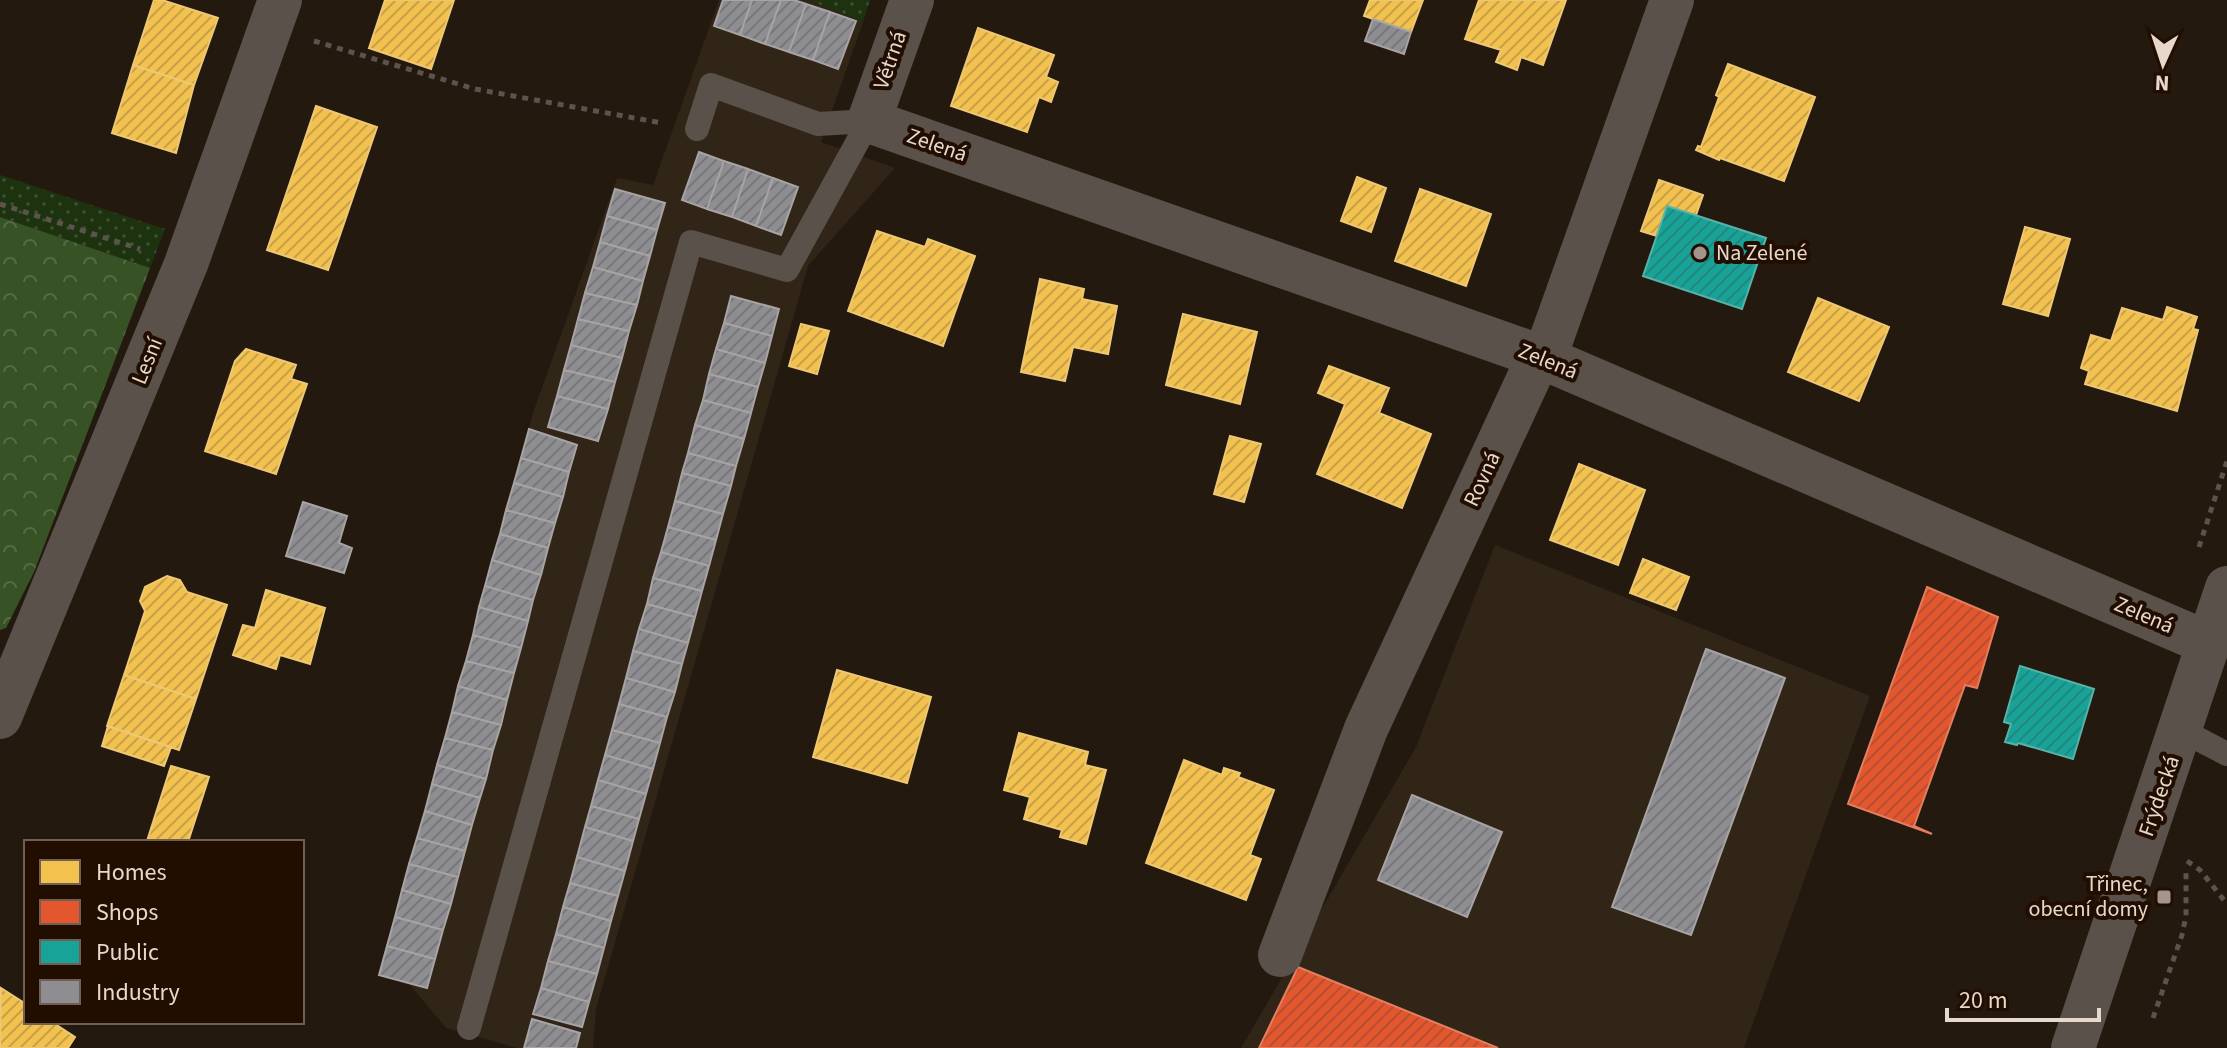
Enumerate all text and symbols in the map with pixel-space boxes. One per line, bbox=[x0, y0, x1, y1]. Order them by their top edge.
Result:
north arrow bbox=[2123, 24, 2203, 104]
street label: Větrná bbox=[865, 26, 915, 94]
text: N bbox=[2154, 67, 2170, 99]
street label: Zelená bbox=[903, 120, 971, 170]
place label: Na Zelené bbox=[1716, 237, 1808, 269]
marker: Na Zelené bbox=[1691, 244, 1709, 262]
street label: Lesní bbox=[123, 332, 171, 389]
street label: Zelená bbox=[1513, 335, 1583, 387]
street label: Rovná bbox=[1455, 446, 1509, 512]
street label: Zelená bbox=[2109, 588, 2179, 642]
street label: Frýdecká bbox=[2130, 751, 2188, 841]
legend bbox=[24, 840, 304, 1024]
text: Homes bbox=[96, 855, 167, 890]
place label: Třinec, obecní domy bbox=[2028, 868, 2149, 925]
marker: Třinec, obecní domy bbox=[2155, 888, 2173, 906]
text: Shops bbox=[96, 895, 158, 930]
text: Public bbox=[96, 935, 159, 970]
scale bar bbox=[1947, 972, 2099, 1022]
text: Industry bbox=[96, 975, 180, 1010]
text: 20 m bbox=[1959, 983, 2008, 1018]

